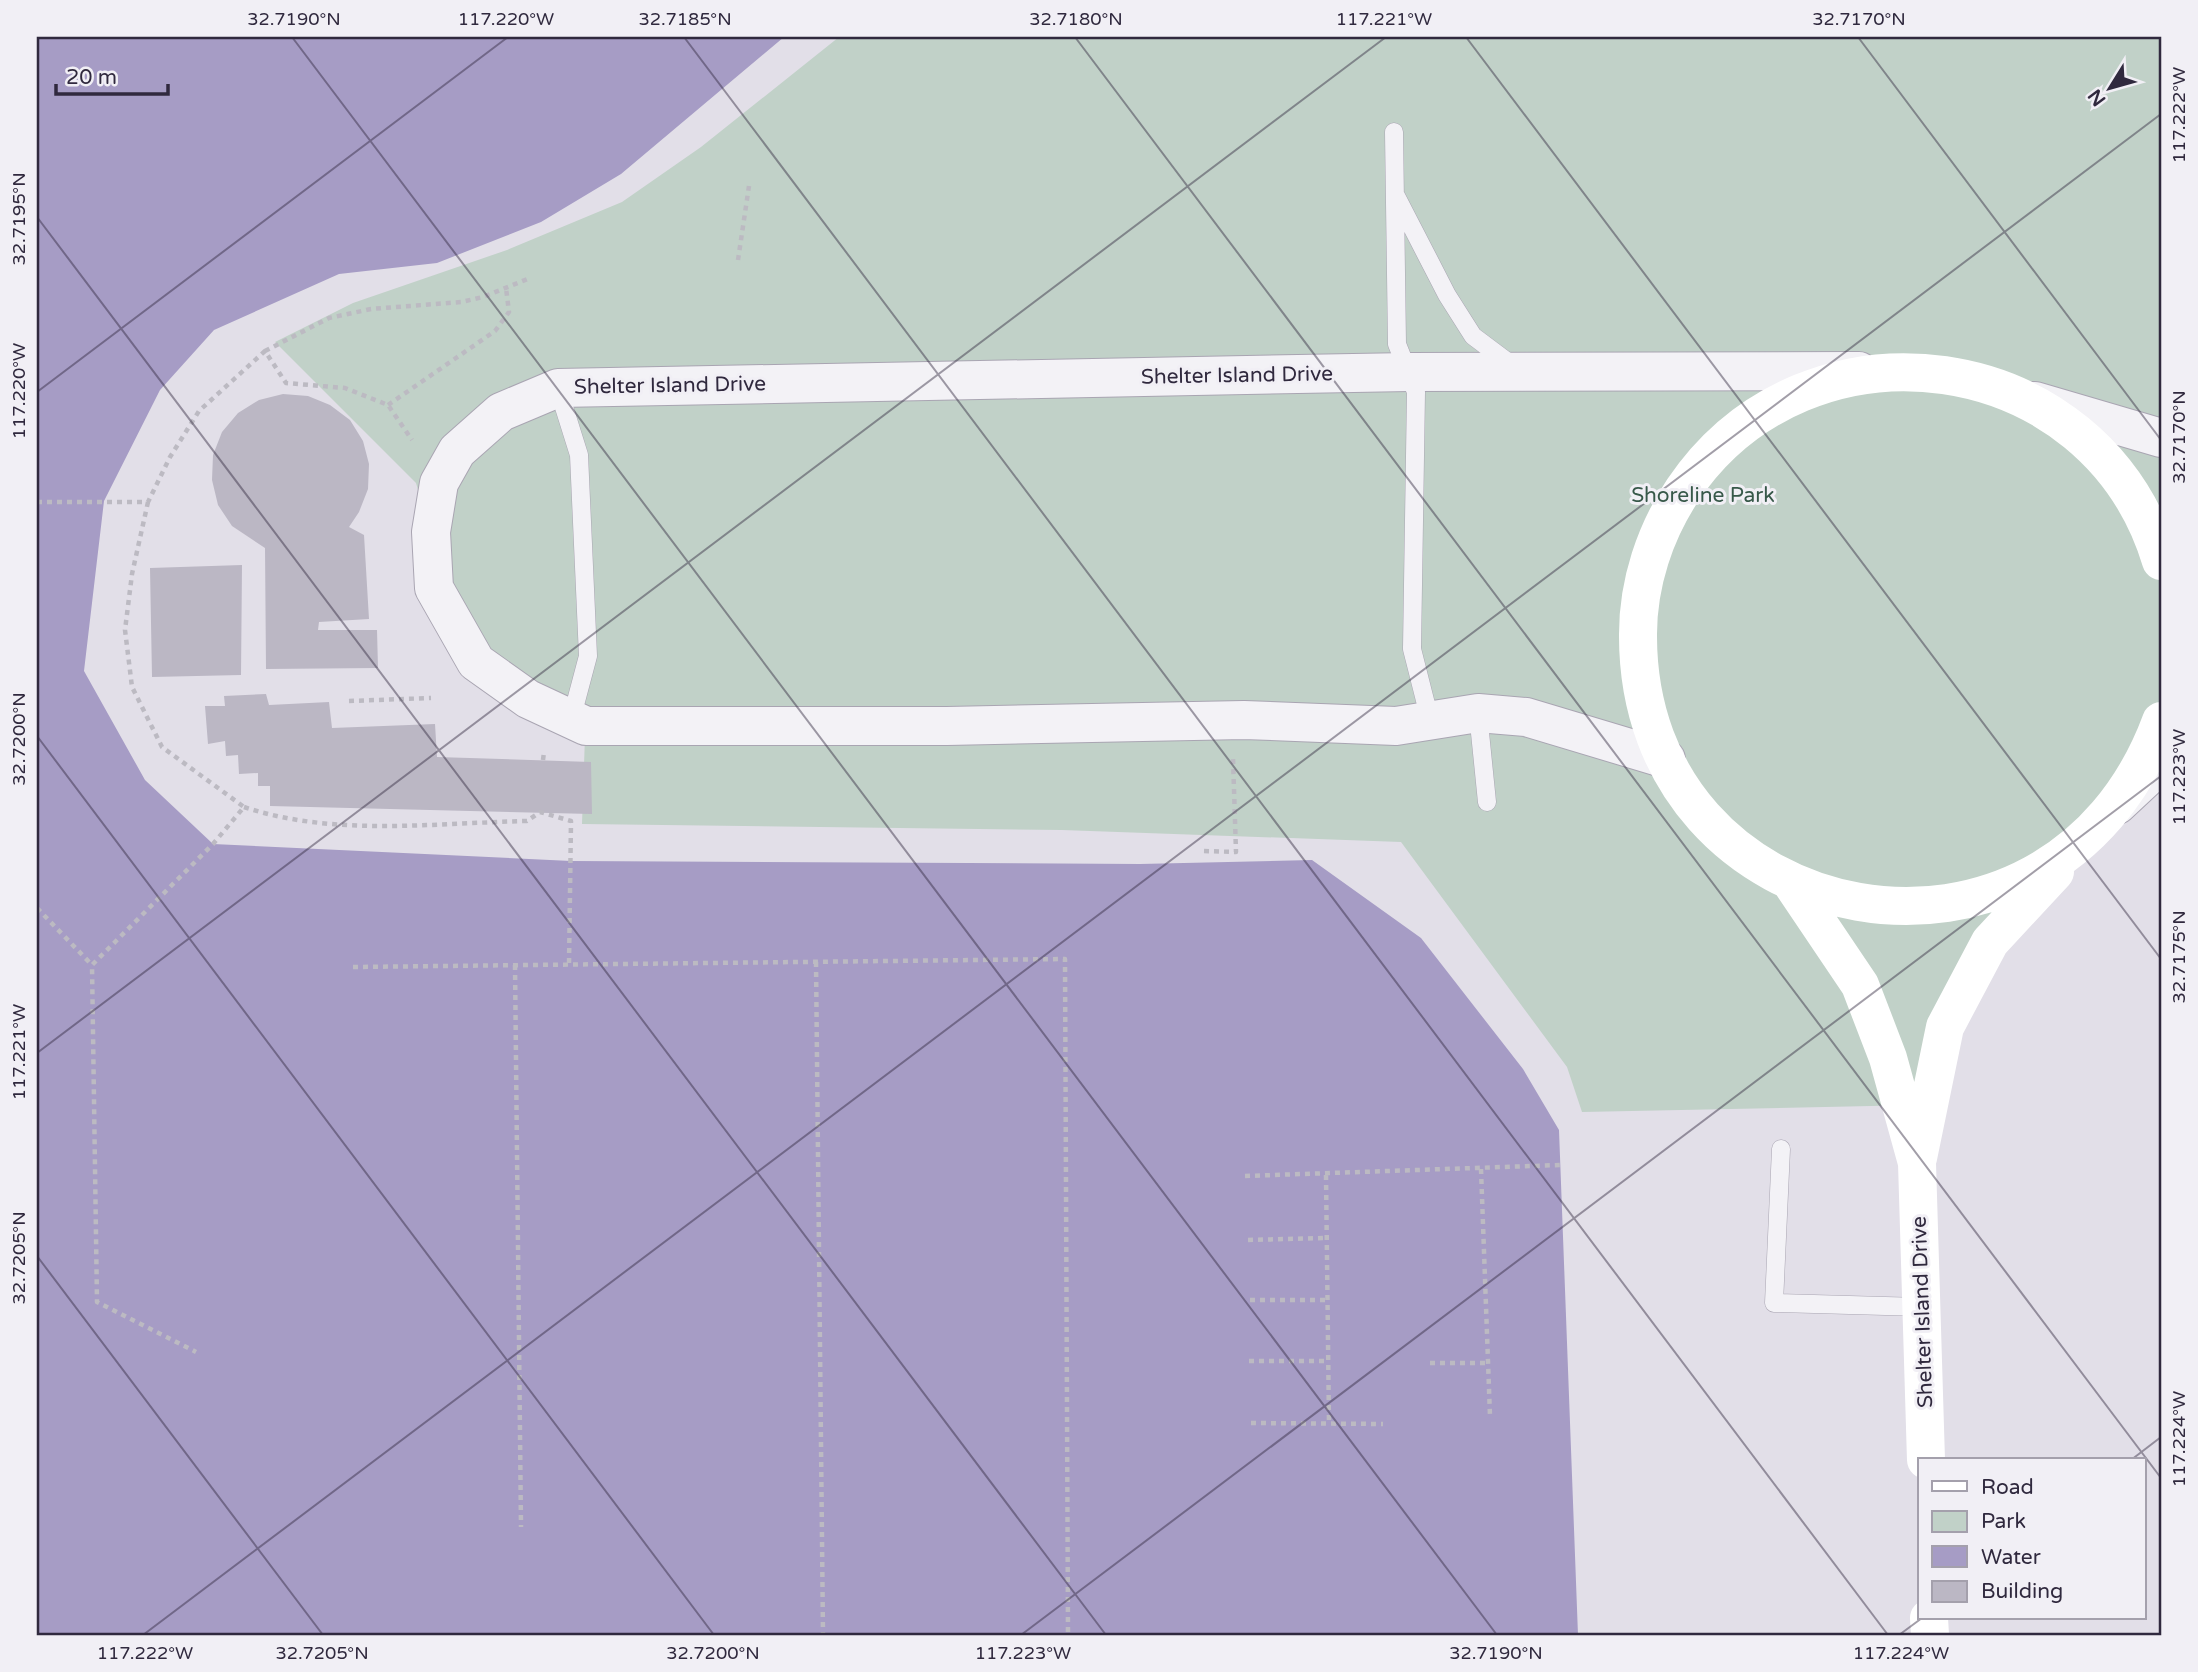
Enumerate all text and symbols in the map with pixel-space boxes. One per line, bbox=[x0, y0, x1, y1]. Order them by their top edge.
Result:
text: 32.7190°N bbox=[247, 8, 341, 30]
text: 117.220°W bbox=[458, 8, 554, 30]
text: 32.7185°N bbox=[638, 8, 732, 30]
text: 32.7180°N bbox=[1029, 8, 1123, 30]
text: 117.221°W bbox=[1336, 8, 1432, 30]
text: 32.7170°N bbox=[1812, 8, 1906, 30]
scale bar bbox=[56, 52, 168, 96]
north arrow bbox=[2076, 52, 2146, 122]
text: 20 m bbox=[66, 65, 117, 90]
text: 117.222°W bbox=[2168, 67, 2190, 163]
text: N bbox=[2084, 85, 2111, 110]
text: 32.7195°N bbox=[8, 172, 30, 266]
text: 117.220°W bbox=[8, 343, 30, 439]
street label: Shelter Island Drive bbox=[1141, 361, 1333, 390]
street label: Shelter Island Drive bbox=[574, 371, 766, 400]
text: 32.7170°N bbox=[2168, 390, 2190, 484]
park label: Shoreline Park bbox=[1631, 483, 1775, 508]
text: 32.7200°N bbox=[8, 692, 30, 786]
text: 117.223°W bbox=[2168, 729, 2190, 825]
text: 32.7175°N bbox=[2168, 910, 2190, 1004]
text: 117.221°W bbox=[8, 1004, 30, 1100]
text: 32.7205°N bbox=[8, 1211, 30, 1305]
street label: Shelter Island Drive bbox=[1907, 1215, 1938, 1408]
text: 117.224°W bbox=[2168, 1391, 2190, 1487]
legend bbox=[1918, 1458, 2146, 1620]
text: Road bbox=[1981, 1475, 2034, 1500]
text: Park bbox=[1981, 1509, 2026, 1534]
text: Water bbox=[1981, 1545, 2041, 1570]
text: Building bbox=[1981, 1579, 2063, 1604]
text: 117.222°W bbox=[97, 1642, 193, 1664]
text: 32.7205°N bbox=[275, 1642, 369, 1664]
text: 32.7200°N bbox=[666, 1642, 760, 1664]
text: 117.223°W bbox=[975, 1642, 1071, 1664]
text: 32.7190°N bbox=[1449, 1642, 1543, 1664]
text: 117.224°W bbox=[1853, 1642, 1949, 1664]

